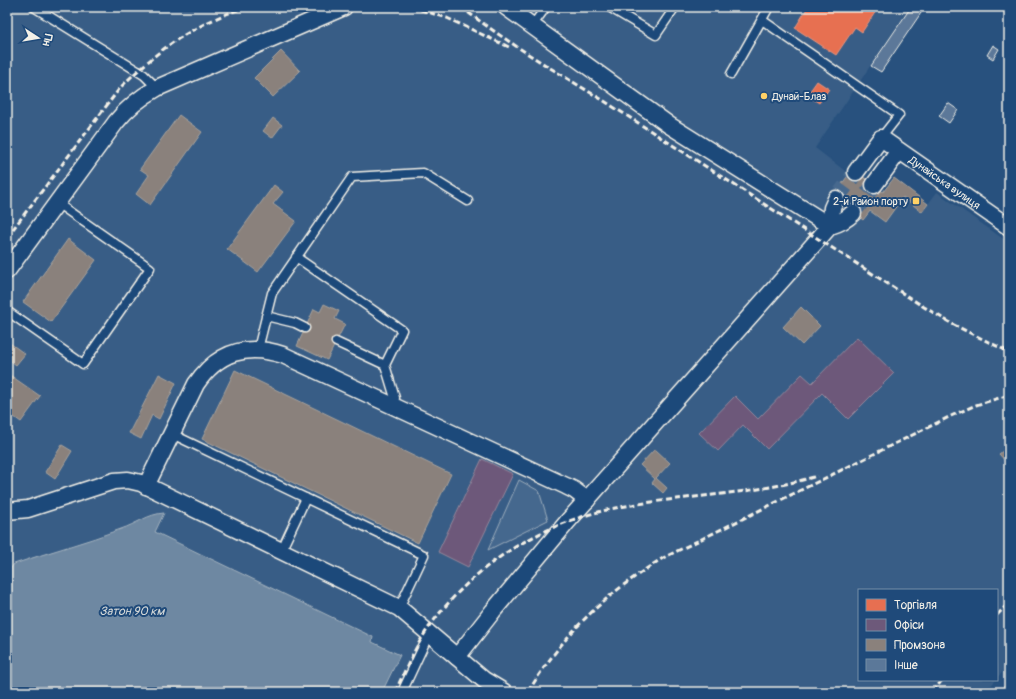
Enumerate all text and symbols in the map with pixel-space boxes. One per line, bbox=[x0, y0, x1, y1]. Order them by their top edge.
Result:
north arrow bbox=[18, 18, 58, 58]
text: Пн bbox=[40, 33, 55, 48]
place label: Дунай-Блаз bbox=[771, 90, 827, 103]
marker: Дунай-Блаз bbox=[759, 91, 769, 101]
street label: Дунайська вулиця bbox=[906, 153, 983, 212]
place label: 2-й Район порту bbox=[833, 195, 908, 208]
marker: 2-й Район порту bbox=[911, 196, 921, 206]
legend bbox=[858, 589, 998, 681]
text: Торгівля bbox=[894, 598, 937, 613]
water label: Затон 90 км bbox=[100, 604, 166, 619]
text: Офіси bbox=[894, 618, 924, 633]
text: Промзона bbox=[894, 638, 945, 653]
text: Інше bbox=[894, 658, 918, 673]

